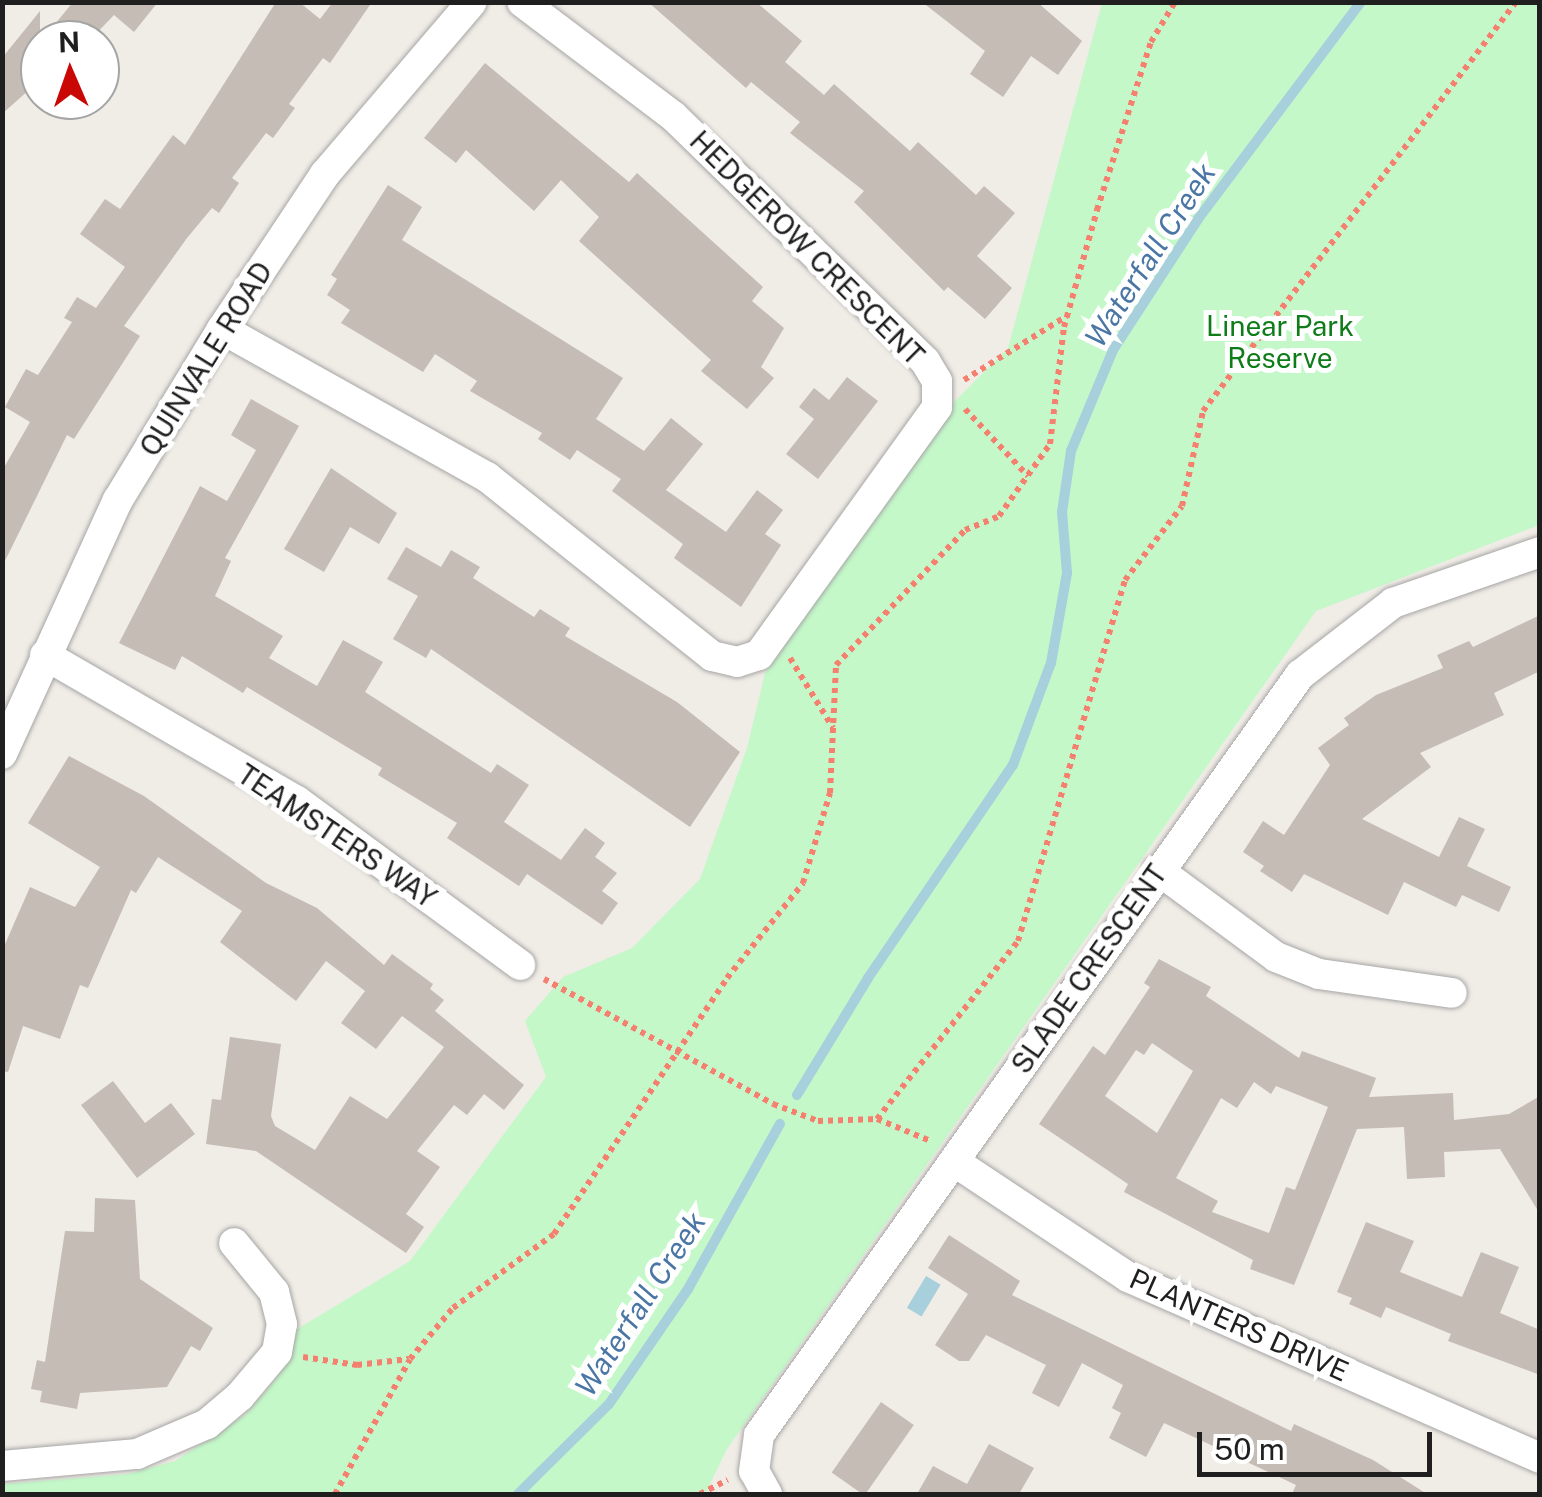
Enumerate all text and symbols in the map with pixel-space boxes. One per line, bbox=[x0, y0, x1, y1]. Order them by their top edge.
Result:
north arrow bbox=[20, 20, 120, 120]
text: N bbox=[57, 25, 81, 58]
street label: HEDGEROW CRESCENT bbox=[683, 124, 931, 372]
water label: Waterfall Creek bbox=[1077, 156, 1223, 354]
street label: QUINVALE ROAD bbox=[133, 256, 279, 462]
park label: Linear Park Reserve bbox=[1206, 309, 1354, 375]
street label: TEAMSTERS WAY bbox=[231, 757, 443, 915]
street label: SLADE CRESCENT bbox=[1004, 858, 1174, 1080]
water label: Waterfall Creek bbox=[567, 1205, 713, 1403]
street label: PLANTERS DRIVE bbox=[1124, 1262, 1354, 1388]
scale bar bbox=[1202, 1412, 1437, 1474]
text: 50 m bbox=[1214, 1431, 1285, 1467]

